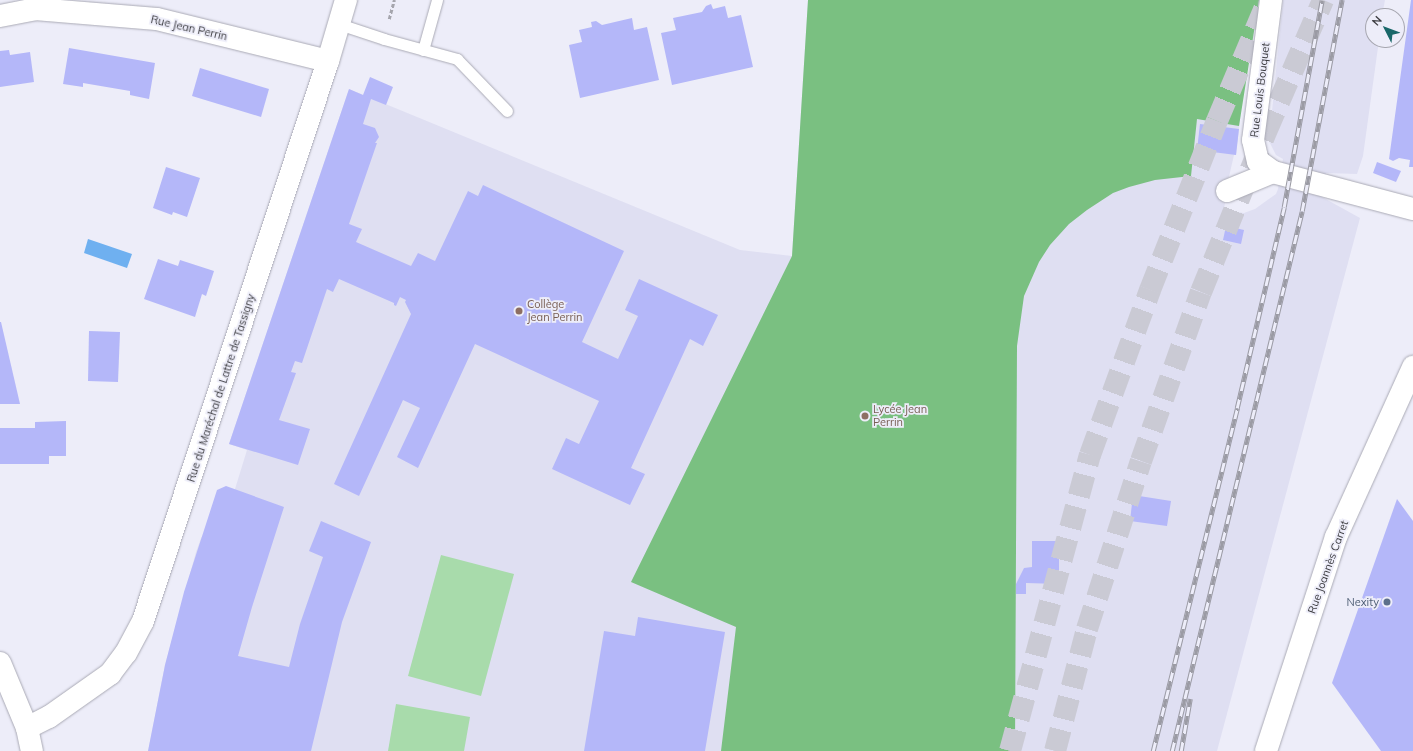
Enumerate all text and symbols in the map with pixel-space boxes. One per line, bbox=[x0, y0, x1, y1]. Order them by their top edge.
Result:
north arrow bbox=[1365, 8, 1405, 48]
street label: Rue Jean Perrin bbox=[149, 13, 229, 43]
text: N bbox=[1369, 13, 1385, 28]
street label: Rue Louis Bouquet bbox=[1248, 42, 1272, 138]
street label: Rue du Maréchal de Lattre de Tassigny bbox=[184, 292, 258, 484]
place label: Collège Jean Perrin bbox=[527, 298, 582, 324]
marker: Collège Jean Perrin bbox=[514, 306, 524, 316]
place label: Lycée Jean Perrin bbox=[873, 403, 927, 429]
marker: Lycée Jean Perrin bbox=[860, 411, 870, 421]
street label: Rue Joannès Carret bbox=[1305, 519, 1351, 615]
place label: Nexity bbox=[1347, 595, 1379, 609]
marker: Nexity bbox=[1382, 597, 1392, 607]

